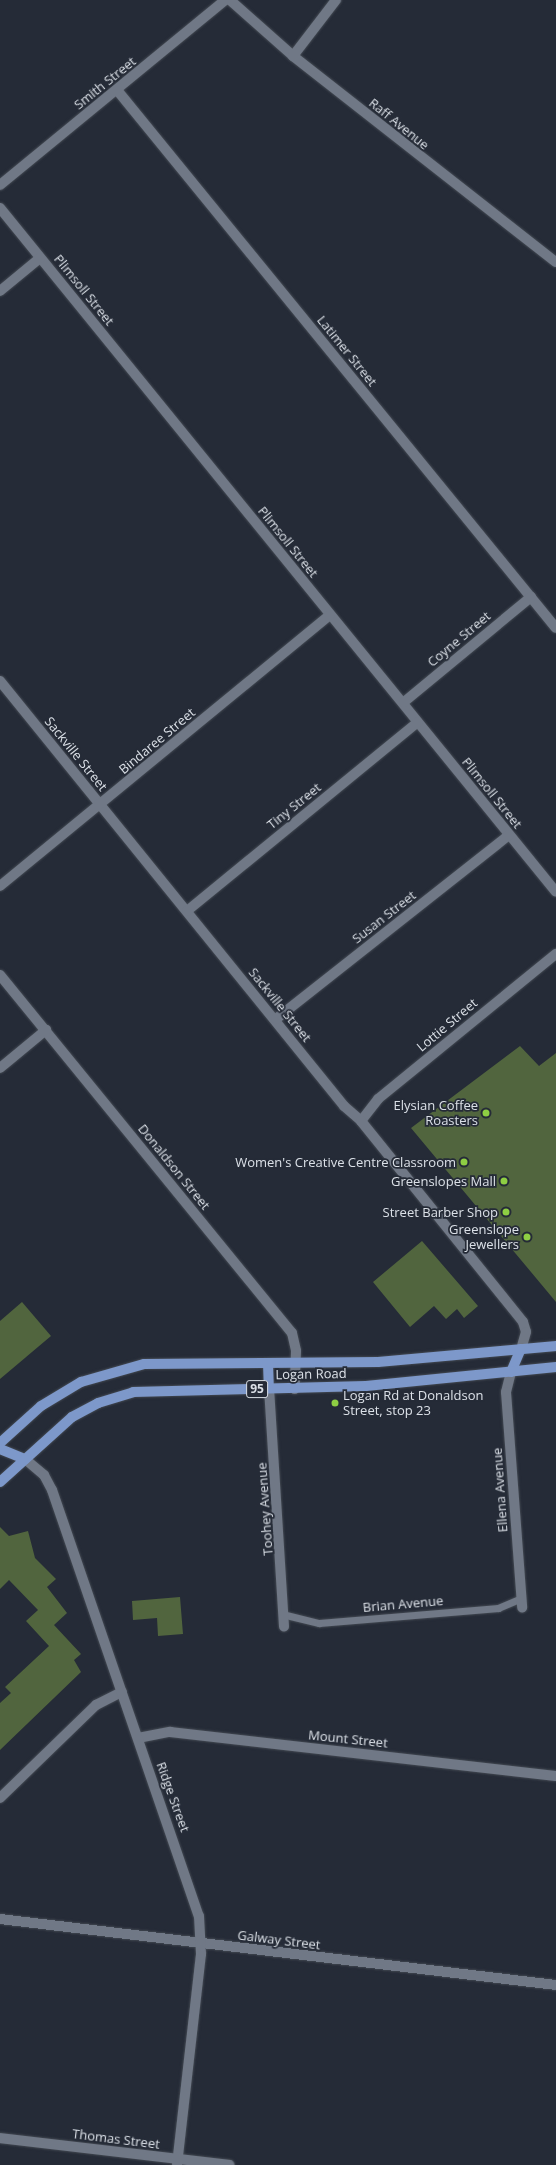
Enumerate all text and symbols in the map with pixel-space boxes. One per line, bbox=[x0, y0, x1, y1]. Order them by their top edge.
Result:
street label: Smith Street bbox=[71, 53, 139, 113]
street label: Raff Avenue bbox=[366, 95, 432, 153]
street label: Plimsoll Street bbox=[51, 251, 117, 329]
street label: Latimer Street bbox=[314, 313, 380, 389]
street label: Plimsoll Street bbox=[255, 503, 321, 581]
street label: Coyne Street bbox=[424, 608, 494, 670]
street label: Bindaree Street bbox=[116, 705, 198, 777]
street label: Sackville Street bbox=[41, 714, 111, 794]
street label: Plimsoll Street bbox=[459, 754, 525, 832]
street label: Tiny Street bbox=[264, 780, 324, 832]
street label: Susan Street bbox=[349, 887, 419, 947]
street label: Sackville Street bbox=[245, 965, 315, 1045]
street label: Lottie Street bbox=[414, 995, 480, 1055]
place label: Elysian Coffee Roasters bbox=[394, 1098, 478, 1129]
marker: Elysian Coffee Roasters bbox=[481, 1108, 491, 1118]
street label: Donaldson Street bbox=[135, 1121, 213, 1213]
place label: Women's Creative Centre Classroom bbox=[235, 1154, 456, 1170]
marker: Women's Creative Centre Classroom bbox=[459, 1157, 469, 1167]
place label: Greenslopes Mall bbox=[391, 1173, 496, 1189]
marker: Greenslopes Mall bbox=[499, 1176, 509, 1186]
place label: Street Barber Shop bbox=[383, 1204, 498, 1220]
marker: Street Barber Shop bbox=[501, 1207, 511, 1217]
place label: Greenslope Jewellers bbox=[449, 1222, 519, 1253]
marker: Greenslope Jewellers bbox=[522, 1232, 532, 1242]
street label: Logan Road bbox=[275, 1366, 347, 1382]
road number: 95 bbox=[246, 1379, 268, 1399]
place label: Logan Rd at Donaldson Street, stop 23 bbox=[343, 1388, 483, 1419]
marker: Logan Rd at Donaldson Street, stop 23 bbox=[330, 1398, 340, 1408]
street label: Ellena Avenue bbox=[489, 1447, 511, 1533]
street label: Toohey Avenue bbox=[254, 1462, 276, 1556]
street label: Brian Avenue bbox=[362, 1593, 444, 1615]
street label: Mount Street bbox=[308, 1727, 388, 1751]
street label: Ridge Street bbox=[153, 1760, 193, 1834]
street label: Galway Street bbox=[237, 1927, 321, 1953]
street label: Thomas Street bbox=[71, 2126, 161, 2152]

